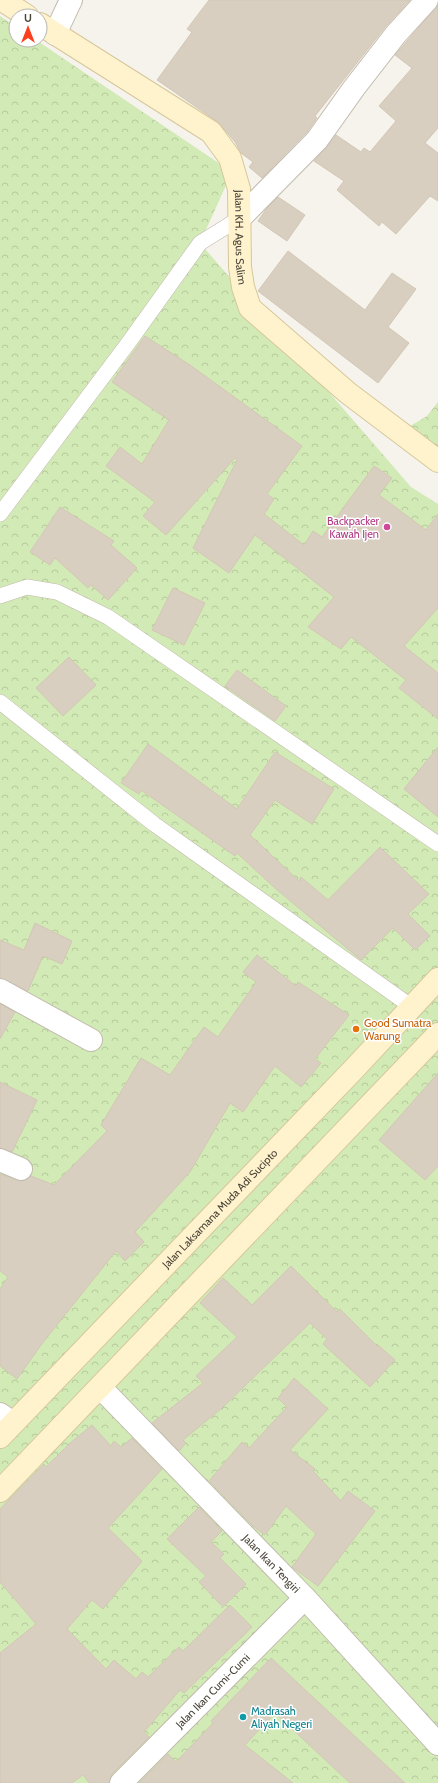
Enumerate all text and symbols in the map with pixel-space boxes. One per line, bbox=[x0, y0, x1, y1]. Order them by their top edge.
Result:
north arrow bbox=[8, 8, 48, 48]
text: U bbox=[24, 11, 32, 25]
street label: Jalan KH. Agus Salim bbox=[232, 189, 250, 286]
place label: Backpacker Kawah Ijen bbox=[327, 514, 380, 541]
marker: Backpacker Kawah Ijen bbox=[382, 522, 392, 532]
place label: Good Sumatra Warung bbox=[364, 1016, 432, 1043]
marker: Good Sumatra Warung bbox=[351, 1024, 361, 1034]
street label: Jalan Laksamana Muda Adi Sucipto bbox=[158, 1146, 280, 1272]
street label: Jalan Ikan Tengiri bbox=[239, 1530, 303, 1596]
street label: Jalan Ikan Cumi-Cumi bbox=[172, 1651, 253, 1732]
place label: Madrasah Aliyah Negeri bbox=[251, 1704, 312, 1731]
marker: Madrasah Aliyah Negeri bbox=[238, 1712, 248, 1722]

